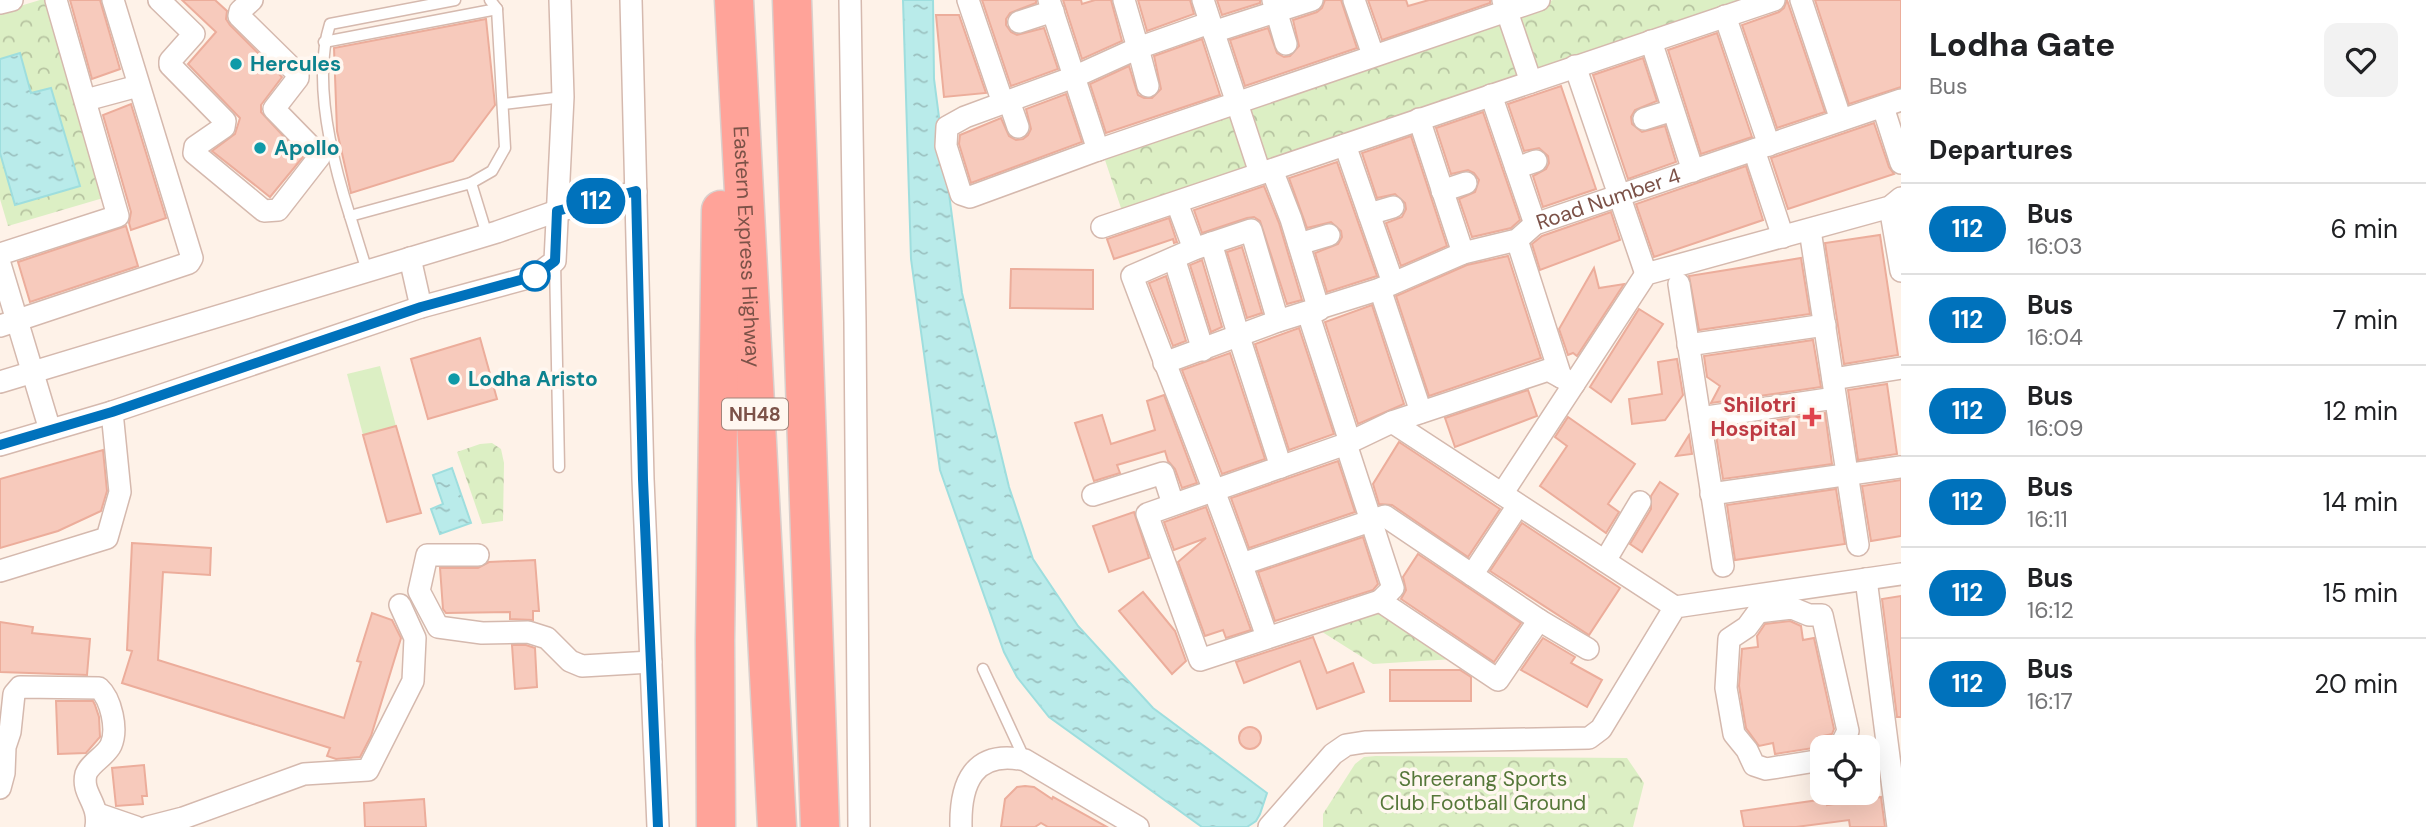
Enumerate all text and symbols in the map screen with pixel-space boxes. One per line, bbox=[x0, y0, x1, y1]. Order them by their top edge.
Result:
text: Lodha Gate bbox=[1929, 23, 2115, 66]
button: heart bbox=[2324, 23, 2398, 97]
place label: Hercules bbox=[250, 50, 341, 78]
marker: Hercules bbox=[228, 56, 244, 72]
text: Bus bbox=[1929, 71, 1968, 101]
street label: Eastern Express Highway bbox=[727, 125, 767, 368]
text: Departures bbox=[1929, 133, 2073, 167]
place label: Apollo bbox=[274, 134, 339, 162]
marker: Apollo bbox=[252, 140, 268, 156]
street label: Road Number 4 bbox=[1532, 162, 1685, 237]
line badge: 112 bbox=[556, 178, 636, 224]
text: 112 bbox=[580, 185, 612, 216]
text: Bus bbox=[2027, 197, 2073, 231]
text: 6 min bbox=[2330, 212, 2398, 246]
text: 112 bbox=[1952, 213, 1983, 244]
text: 16:03 bbox=[2027, 231, 2083, 261]
unlabelled marker bbox=[520, 261, 550, 291]
text: Bus bbox=[2027, 288, 2073, 322]
text: 7 min bbox=[2333, 303, 2398, 337]
text: 112 bbox=[1952, 304, 1983, 335]
text: 16:04 bbox=[2027, 322, 2083, 352]
place label: Lodha Aristo bbox=[468, 365, 598, 393]
marker: Lodha Aristo bbox=[446, 371, 462, 387]
text: Bus bbox=[2027, 379, 2073, 413]
place label: Shilotri Hospital bbox=[1711, 391, 1796, 443]
text: 12 min bbox=[2324, 394, 2398, 428]
text: 112 bbox=[1952, 395, 1983, 426]
road number: NH48 bbox=[722, 398, 788, 430]
marker: Shilotri Hospital bbox=[1802, 407, 1822, 427]
text: 16:09 bbox=[2027, 413, 2083, 443]
text: Bus bbox=[2027, 470, 2073, 504]
text: 14 min bbox=[2323, 485, 2398, 519]
text: 112 bbox=[1952, 486, 1983, 517]
text: 16:11 bbox=[2027, 504, 2068, 534]
text: Bus bbox=[2027, 561, 2073, 595]
text: 15 min bbox=[2323, 576, 2398, 610]
text: 112 bbox=[1952, 577, 1983, 608]
text: 16:12 bbox=[2027, 595, 2074, 625]
text: Bus bbox=[2027, 652, 2073, 686]
text: 20 min bbox=[2314, 667, 2398, 701]
text: 112 bbox=[1952, 668, 1983, 699]
text: 16:17 bbox=[2027, 686, 2073, 716]
map controls bbox=[1810, 735, 1880, 805]
button: locate bbox=[1810, 735, 1880, 805]
park label: Shreerang Sports Club Football Ground bbox=[1380, 765, 1586, 817]

